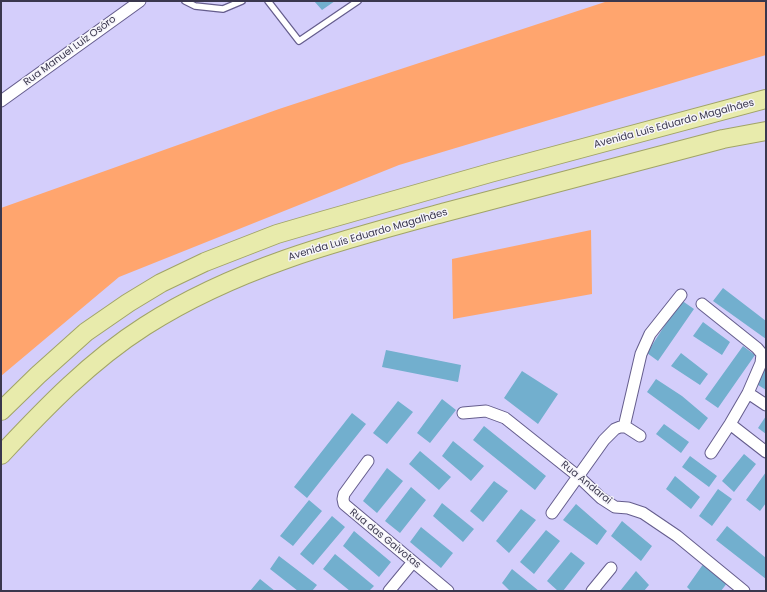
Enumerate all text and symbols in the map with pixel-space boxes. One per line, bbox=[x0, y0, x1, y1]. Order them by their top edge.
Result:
street label: Rua Manuel Luiz Osóro bbox=[21, 13, 119, 89]
street label: Avenida Luís Eduardo Magalhães bbox=[593, 97, 755, 151]
street label: Avenida Luís Eduardo Magalhães bbox=[287, 206, 449, 264]
street label: Rua Andarai bbox=[558, 459, 614, 507]
street label: Rua das Gaivotas bbox=[347, 507, 423, 571]

